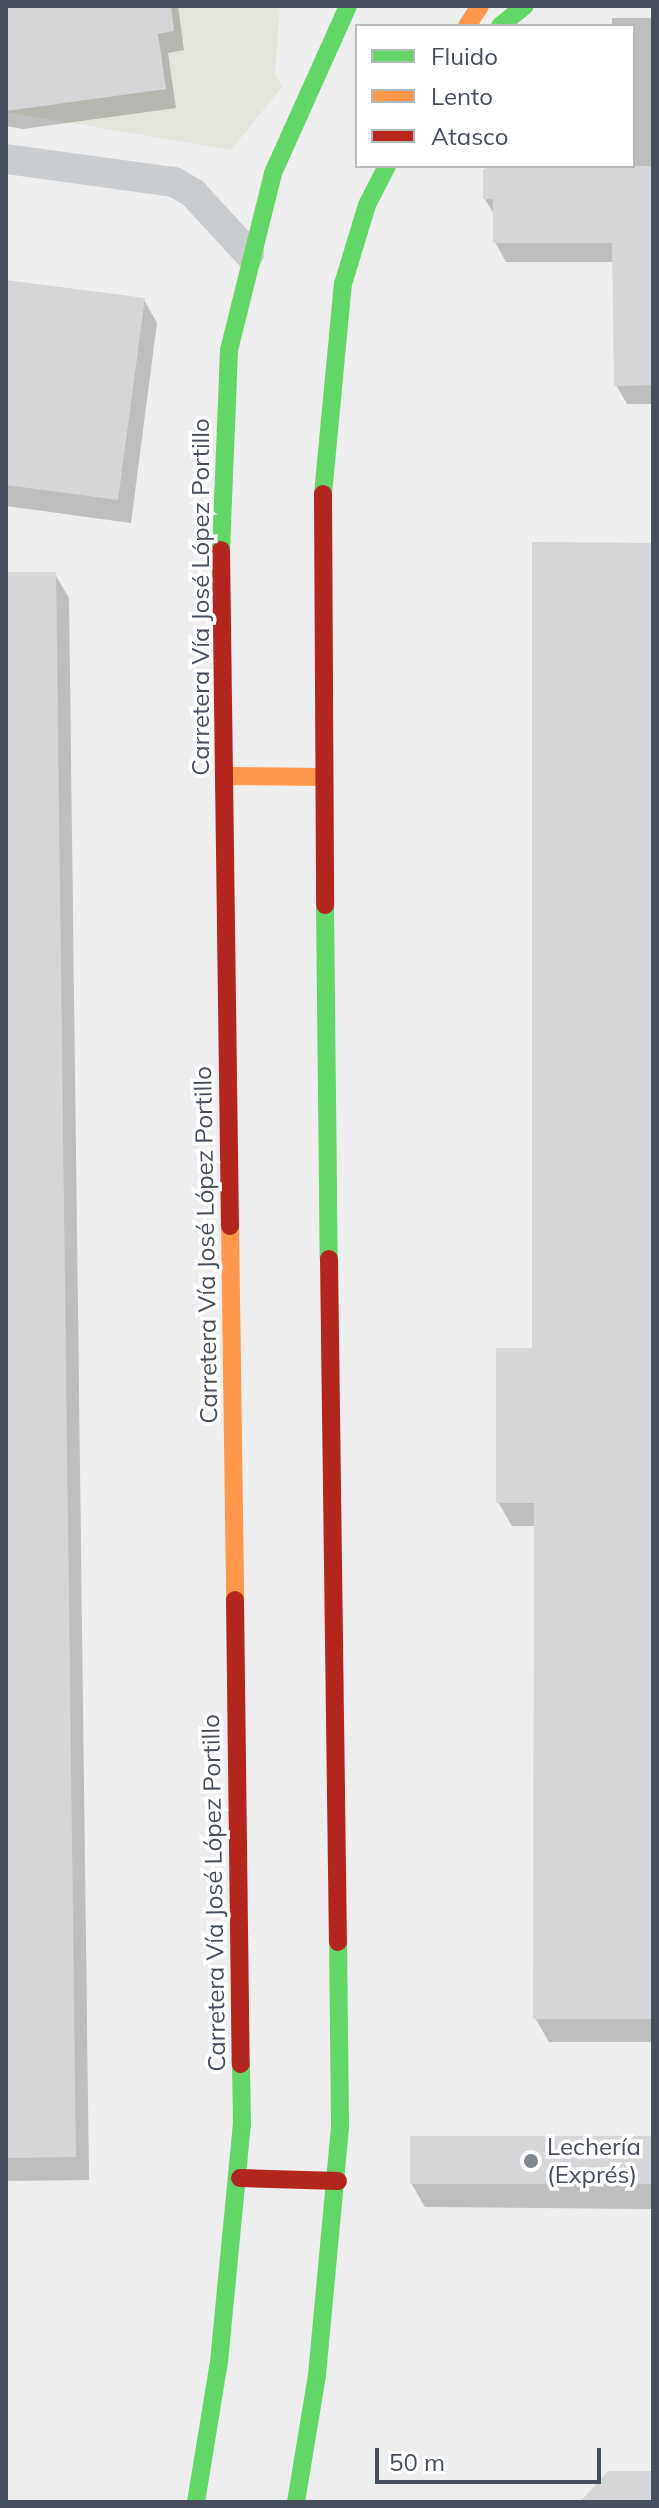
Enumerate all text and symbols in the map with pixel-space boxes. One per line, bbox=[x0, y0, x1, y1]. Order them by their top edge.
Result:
legend bbox=[355, 24, 635, 168]
text: Fluido bbox=[431, 41, 498, 71]
text: Lento bbox=[431, 81, 493, 111]
text: Atasco bbox=[431, 121, 508, 151]
street label: Carretera Vía José López Portillo bbox=[187, 418, 215, 776]
street label: Carretera Vía José López Portillo bbox=[188, 1066, 224, 1424]
street label: Carretera Vía José López Portillo bbox=[196, 1714, 232, 2072]
place label: Lechería (Exprés) bbox=[547, 2133, 641, 2189]
marker: Lechería (Exprés) bbox=[522, 2152, 540, 2170]
scale bar bbox=[379, 2432, 605, 2482]
text: 50 m bbox=[389, 2447, 445, 2477]

